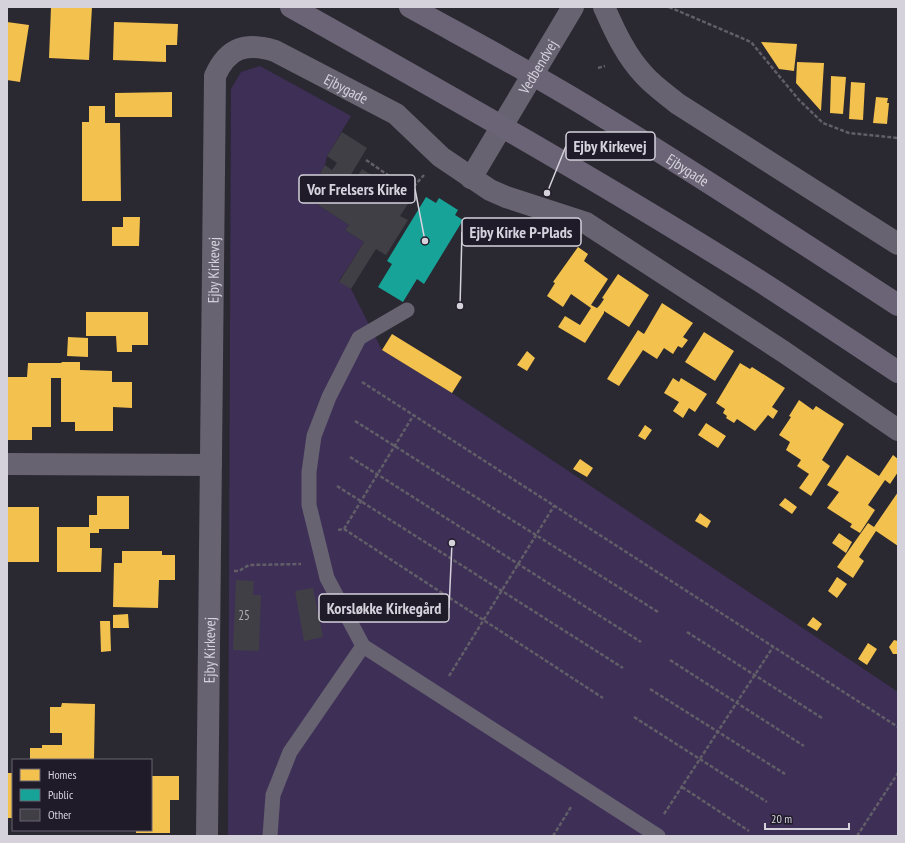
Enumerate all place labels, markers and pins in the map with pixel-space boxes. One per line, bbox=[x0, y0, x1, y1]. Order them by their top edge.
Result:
callout: Ejby Kirkevej bbox=[566, 132, 655, 160]
callout: Vor Frelsers Kirke bbox=[299, 175, 415, 203]
callout: Ejby Kirke P-Plads bbox=[462, 218, 581, 246]
callout: Korsløkke Kirkegård bbox=[319, 594, 449, 622]

